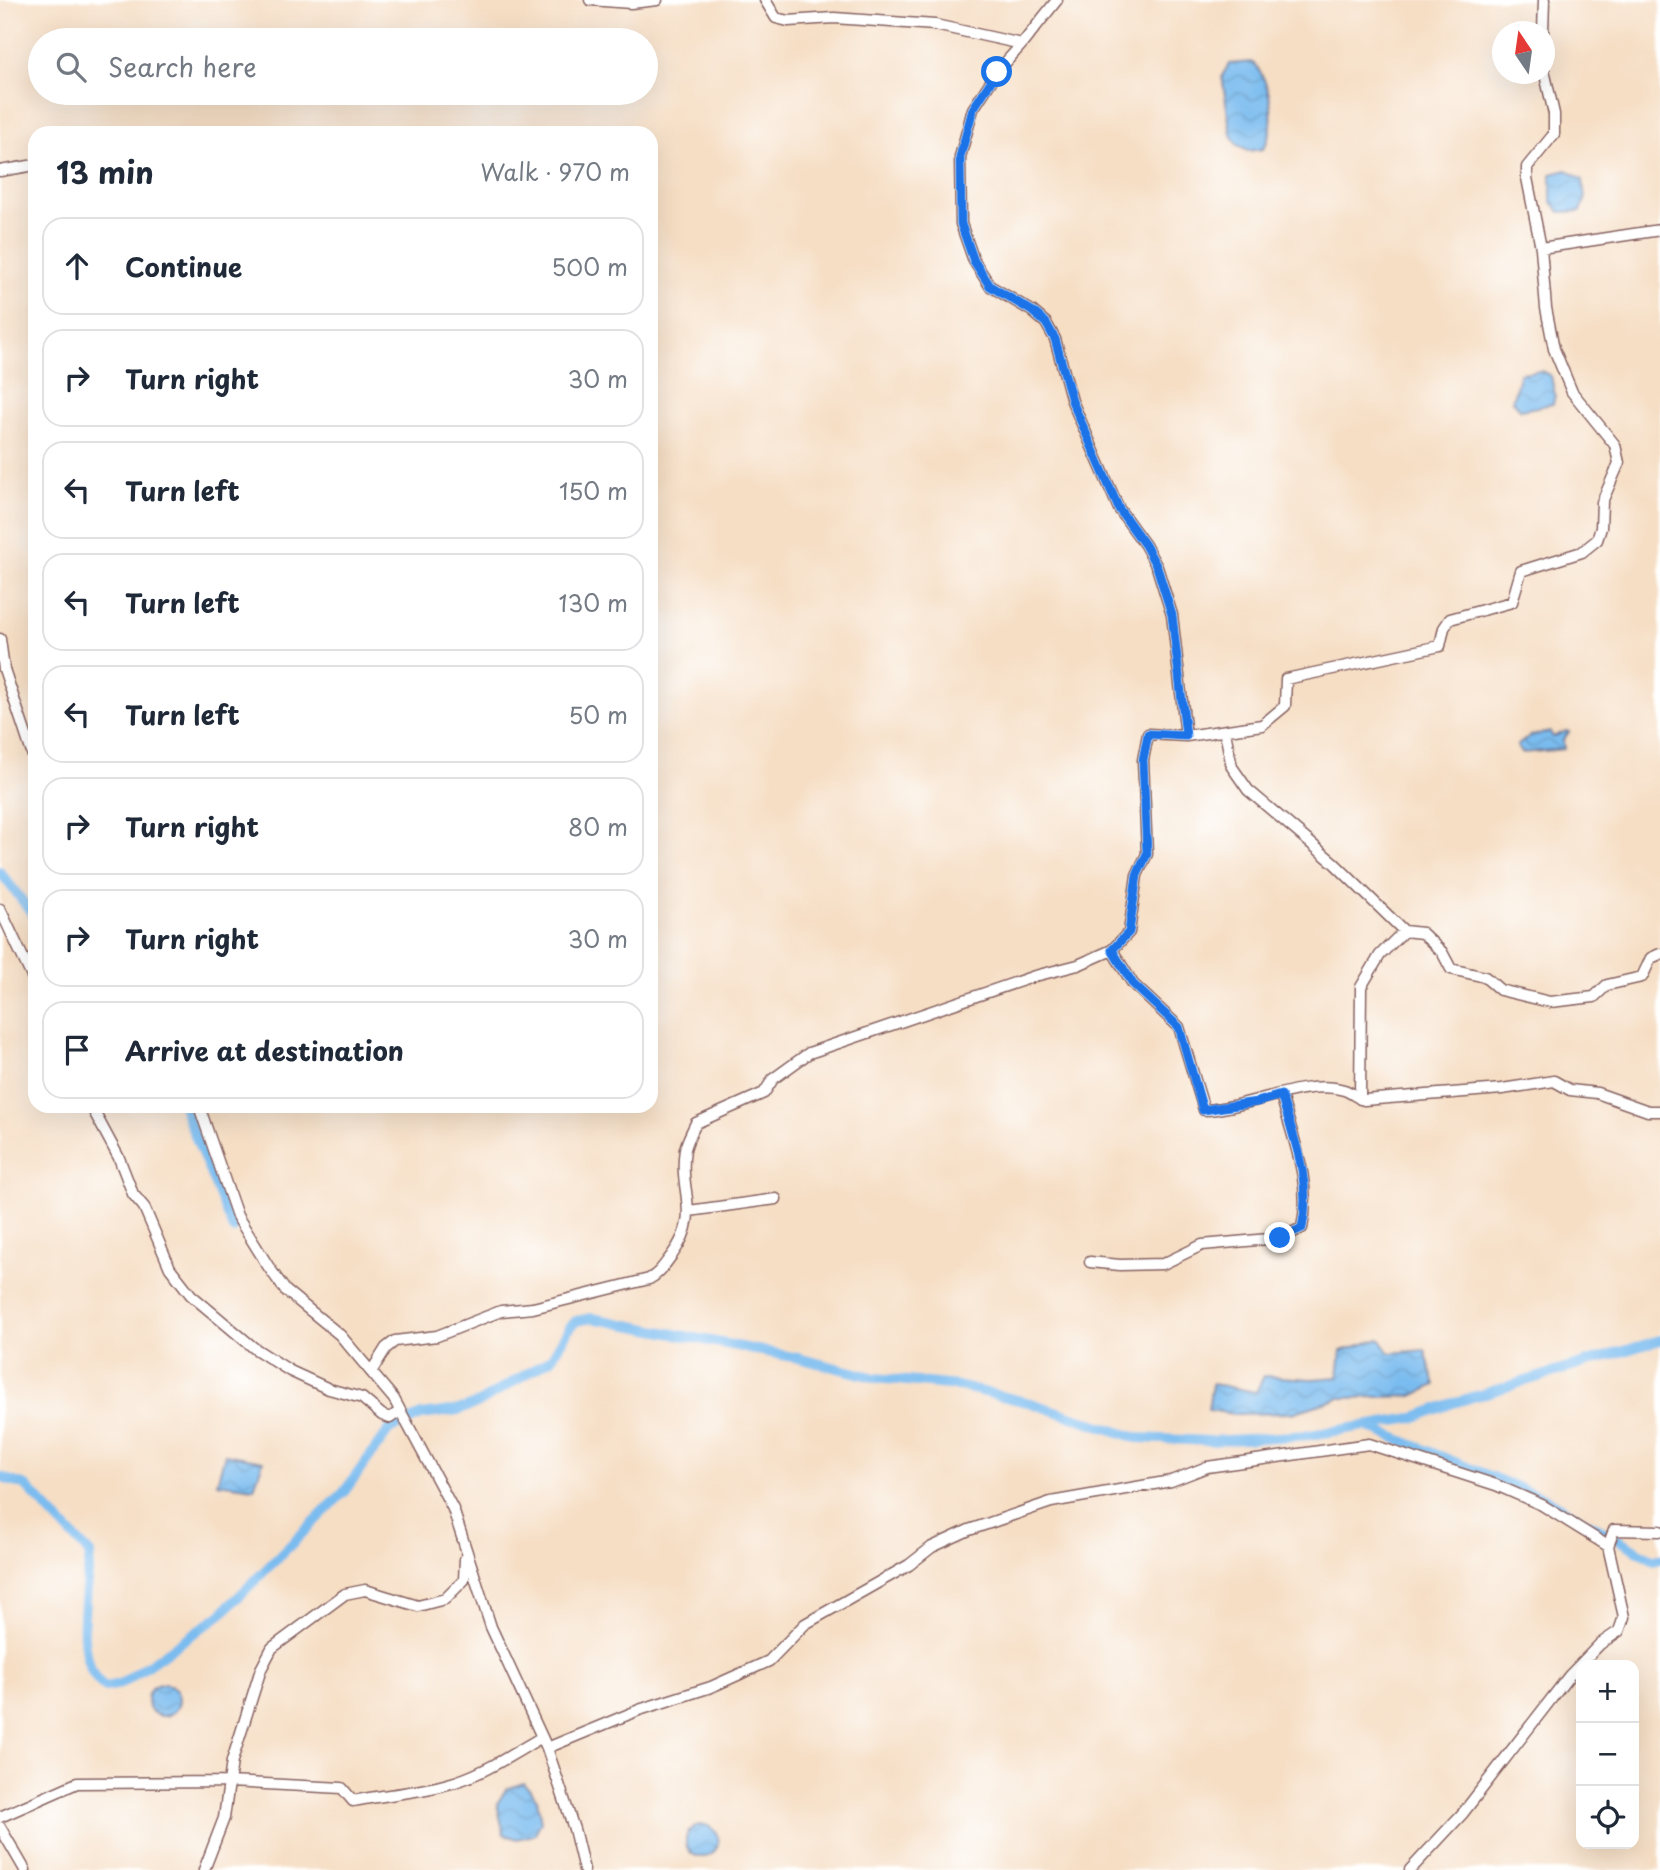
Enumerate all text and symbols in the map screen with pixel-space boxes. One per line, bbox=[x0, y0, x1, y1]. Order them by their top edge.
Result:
north arrow bbox=[1492, 21, 1555, 84]
search box bbox=[28, 28, 658, 105]
text: Search here bbox=[108, 47, 257, 86]
icon: search bbox=[52, 48, 90, 86]
route start bbox=[981, 56, 1012, 87]
text: 13 min bbox=[56, 149, 154, 194]
text: Walk · 970 m bbox=[480, 154, 630, 189]
icon: ahead bbox=[58, 247, 96, 285]
text: Continue bbox=[125, 247, 242, 286]
text: 500 m bbox=[551, 249, 628, 284]
icon: right bbox=[58, 359, 96, 397]
text: Turn right bbox=[125, 359, 259, 398]
text: 30 m bbox=[567, 361, 628, 396]
icon: left bbox=[58, 471, 96, 509]
text: Turn left bbox=[125, 471, 240, 510]
text: 150 m bbox=[559, 473, 628, 508]
icon: left bbox=[58, 583, 96, 621]
text: Turn left bbox=[125, 583, 240, 622]
text: 130 m bbox=[558, 585, 628, 620]
icon: left bbox=[58, 695, 96, 733]
text: Turn left bbox=[125, 695, 240, 734]
text: 50 m bbox=[568, 697, 628, 732]
icon: right bbox=[58, 807, 96, 845]
text: Turn right bbox=[125, 807, 259, 846]
text: 80 m bbox=[568, 809, 628, 844]
icon: right bbox=[58, 919, 96, 957]
text: Turn right bbox=[125, 919, 259, 958]
text: 30 m bbox=[567, 921, 628, 956]
icon: arrive bbox=[58, 1031, 96, 1069]
text: Arrive at destination bbox=[125, 1031, 404, 1070]
route end bbox=[1264, 1222, 1295, 1253]
map controls bbox=[1576, 1660, 1639, 1849]
button: + bbox=[1576, 1660, 1639, 1723]
button: − bbox=[1576, 1723, 1639, 1786]
button: locate bbox=[1576, 1786, 1639, 1849]

